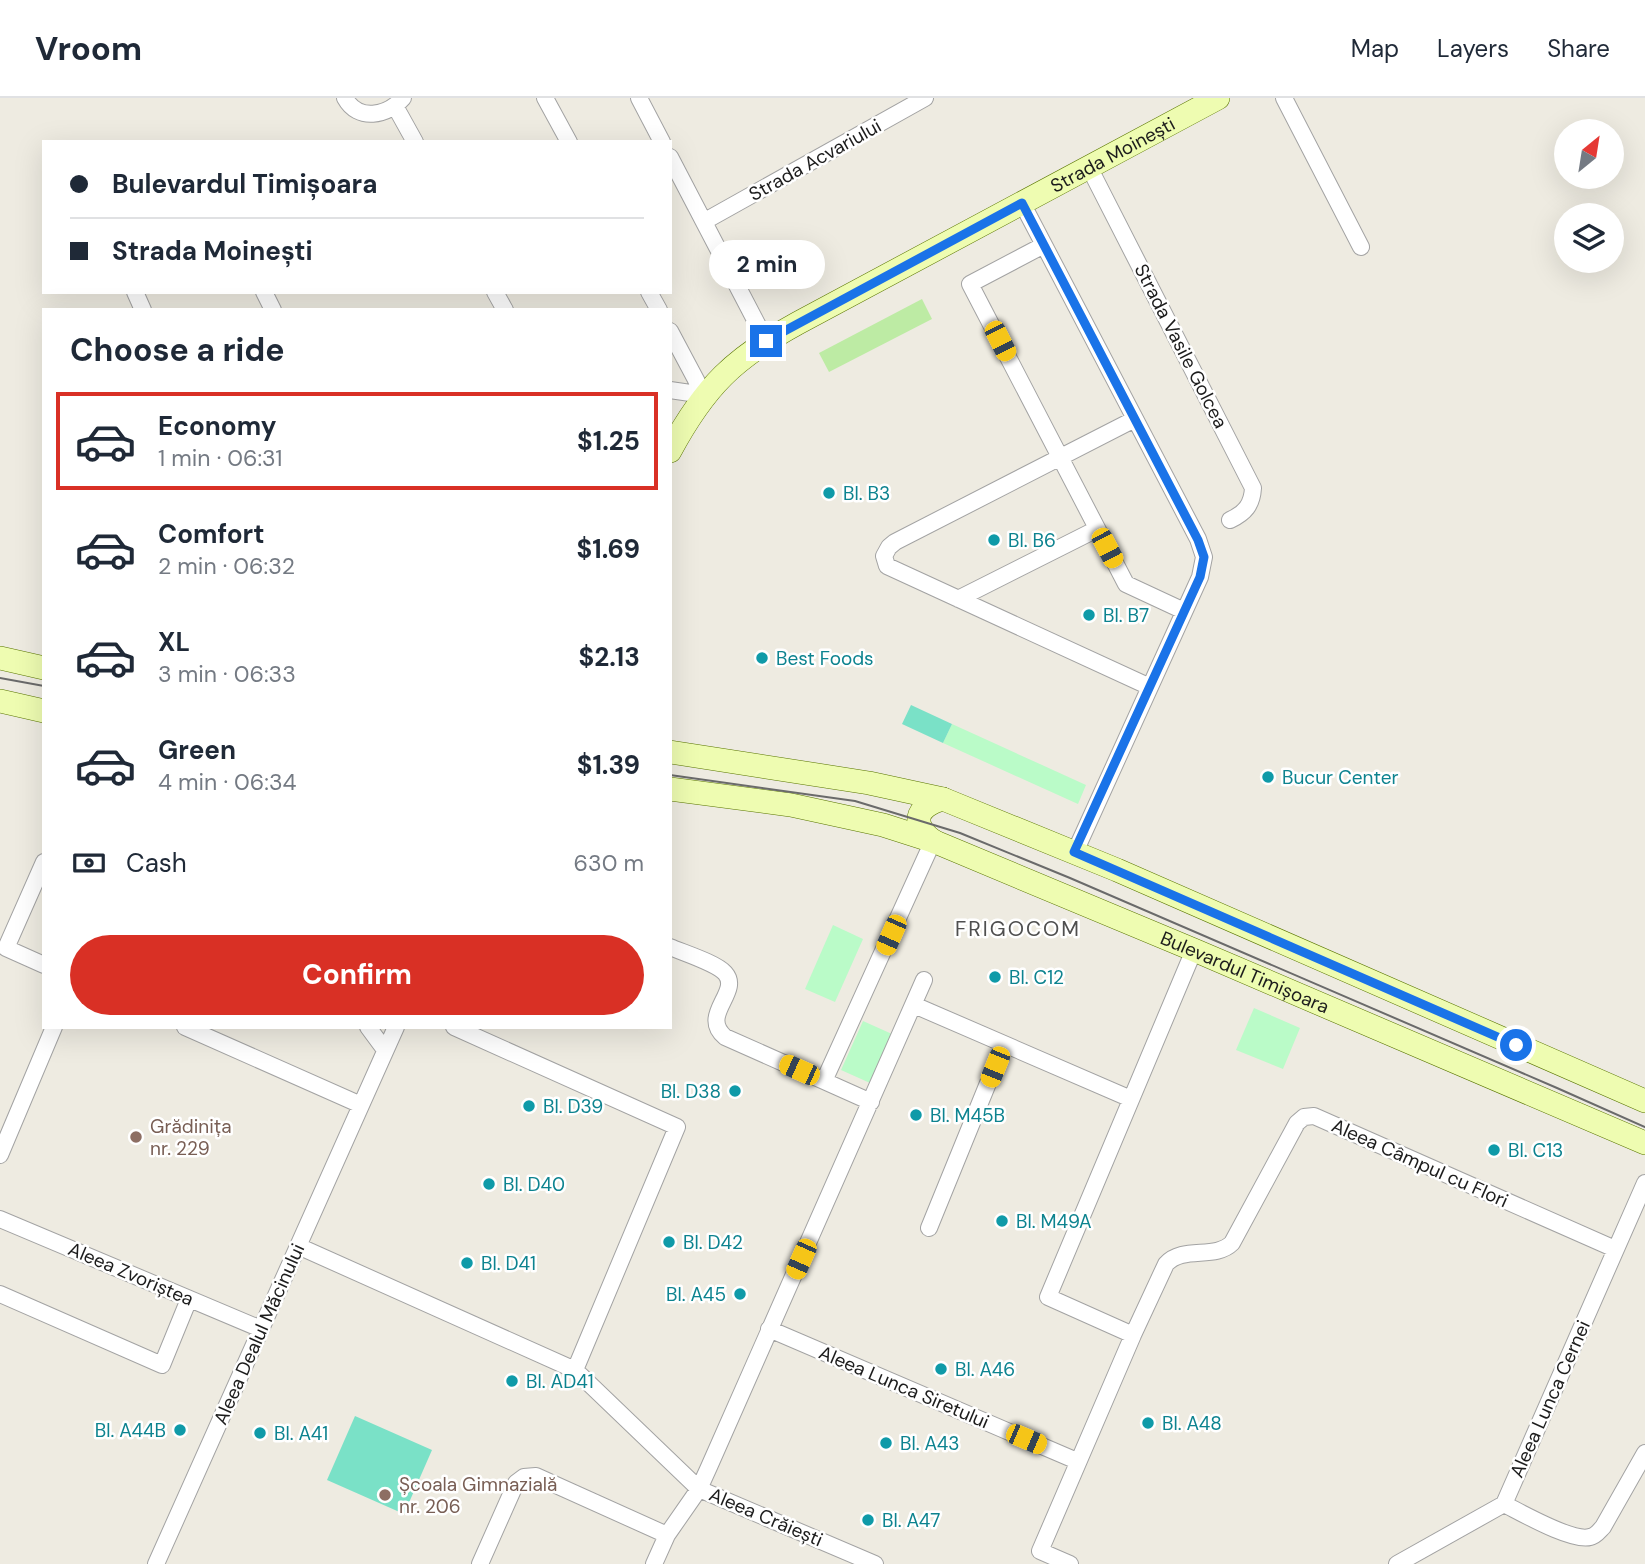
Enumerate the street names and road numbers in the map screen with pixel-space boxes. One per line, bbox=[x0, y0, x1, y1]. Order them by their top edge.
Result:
street label: Strada Moinești bbox=[1046, 111, 1179, 198]
street label: Strada Acvariului bbox=[744, 113, 886, 207]
street label: Strada Vasile Golcea bbox=[1129, 260, 1233, 432]
street label: Bulevardul Timișoara bbox=[1157, 925, 1333, 1019]
street label: Aleea Câmpul cu Flori bbox=[1328, 1113, 1512, 1213]
street label: Aleea Zvoriștea bbox=[64, 1236, 198, 1312]
street label: Aleea Dealul Măcinului bbox=[208, 1240, 310, 1428]
street label: Aleea Lunca Cernei bbox=[1504, 1316, 1596, 1482]
street label: Aleea Lunca Siretului bbox=[815, 1340, 993, 1434]
street label: Aleea Crăiești bbox=[705, 1482, 827, 1552]

